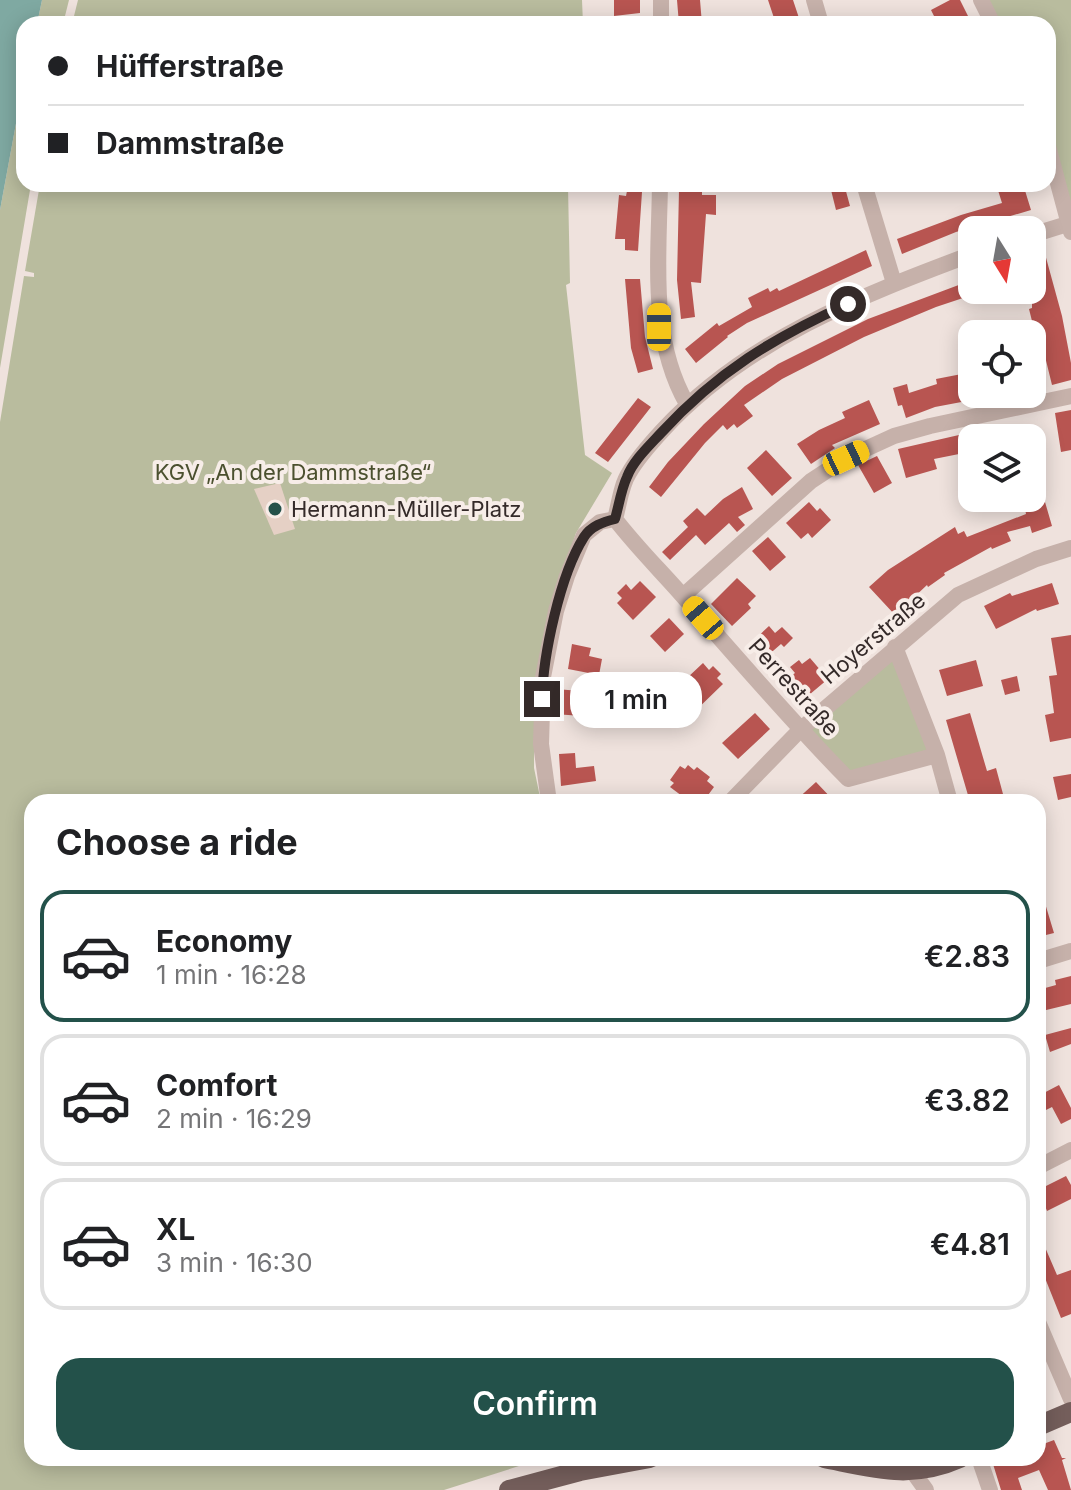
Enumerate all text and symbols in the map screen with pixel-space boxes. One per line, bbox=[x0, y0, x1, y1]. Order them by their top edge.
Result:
text: Hüfferstraße bbox=[96, 48, 284, 84]
text: Dammstraße bbox=[96, 125, 284, 161]
north arrow bbox=[958, 216, 1046, 304]
map controls bbox=[958, 216, 1046, 512]
route start bbox=[830, 286, 866, 322]
car bbox=[647, 303, 671, 351]
button: locate bbox=[958, 320, 1046, 408]
button: layers bbox=[958, 424, 1046, 512]
car bbox=[819, 437, 873, 479]
park label: KGV „An der Dammstraße“ bbox=[155, 459, 431, 485]
place label: Hermann-Müller-Platz bbox=[291, 496, 522, 522]
marker: Hermann-Müller-Platz bbox=[266, 500, 284, 518]
street label: Hoyerstraße bbox=[816, 587, 930, 689]
car bbox=[678, 592, 728, 644]
street label: Perrestraße bbox=[744, 633, 844, 741]
callout: 1 min bbox=[570, 671, 702, 727]
route end bbox=[524, 681, 560, 717]
text: 1 min bbox=[604, 684, 668, 715]
text: Choose a ride bbox=[56, 820, 298, 864]
icon: car bbox=[60, 920, 132, 992]
text: Economy bbox=[156, 923, 292, 959]
text: €2.83 bbox=[924, 938, 1010, 974]
text: 1 min · 16:28 bbox=[156, 959, 307, 990]
icon: car bbox=[60, 1064, 132, 1136]
text: Comfort bbox=[156, 1067, 277, 1103]
text: €3.82 bbox=[925, 1082, 1010, 1118]
text: 2 min · 16:29 bbox=[156, 1103, 312, 1134]
icon: car bbox=[60, 1208, 132, 1280]
text: XL bbox=[156, 1211, 195, 1247]
text: €4.81 bbox=[930, 1226, 1010, 1262]
text: 3 min · 16:30 bbox=[156, 1247, 313, 1278]
button: Confirm bbox=[56, 1358, 1014, 1450]

